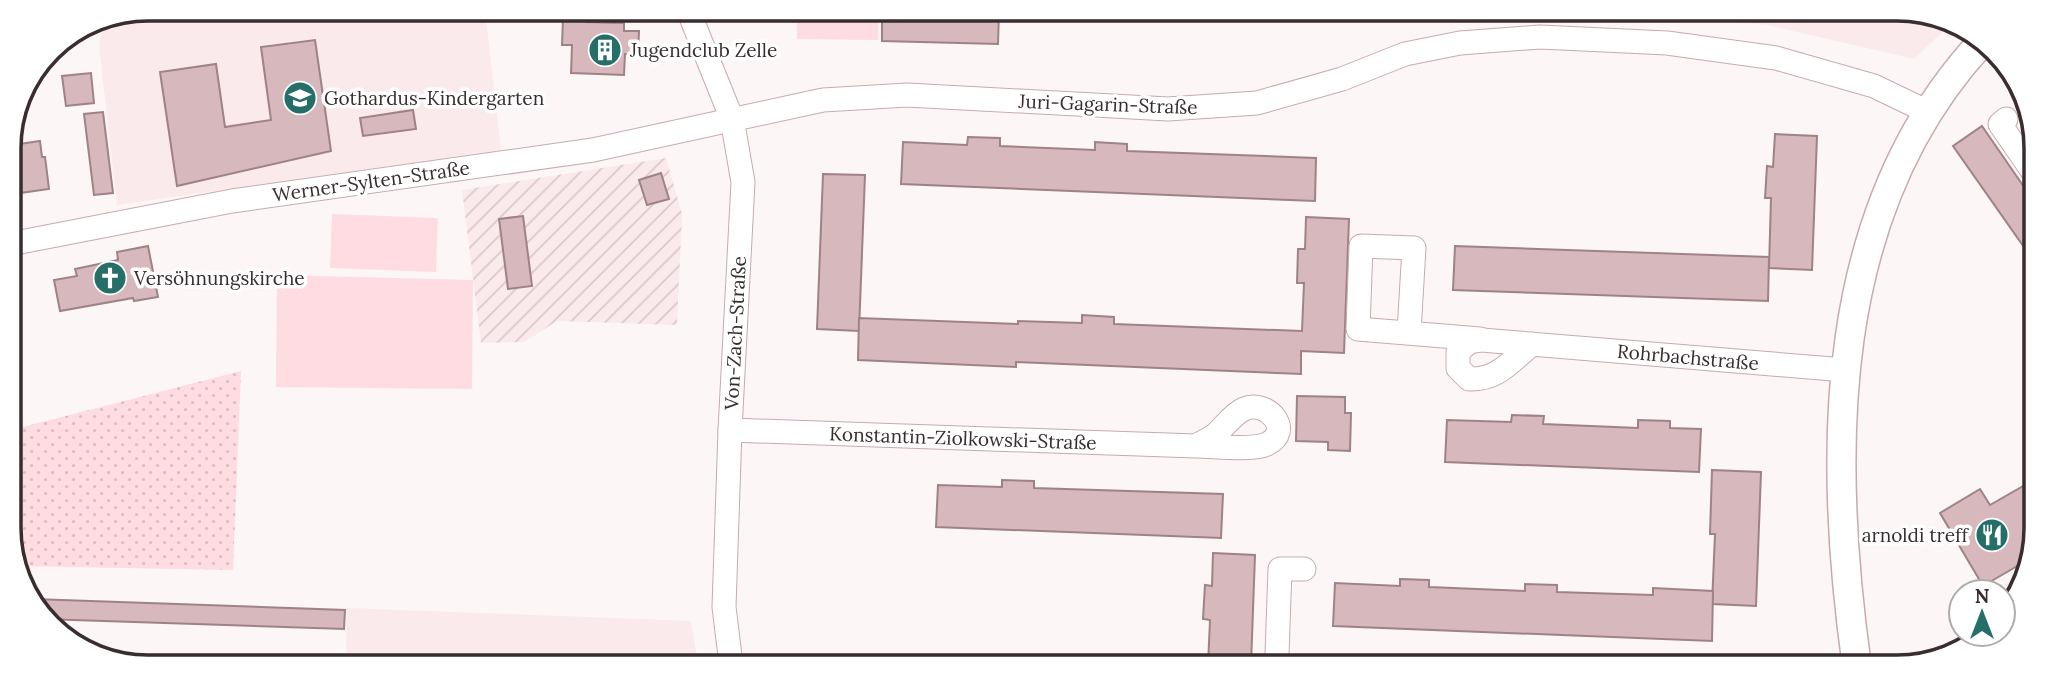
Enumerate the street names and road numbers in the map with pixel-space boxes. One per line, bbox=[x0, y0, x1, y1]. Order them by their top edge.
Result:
street label: Juri-Gagarin-Straße bbox=[1017, 89, 1198, 119]
street label: Werner-Sylten-Straße bbox=[271, 155, 471, 207]
street label: Von-Zach-Straße bbox=[719, 255, 751, 412]
street label: Rohrbachstraße bbox=[1616, 339, 1760, 375]
street label: Konstantin-Ziolkowski-Straße bbox=[829, 421, 1097, 455]

